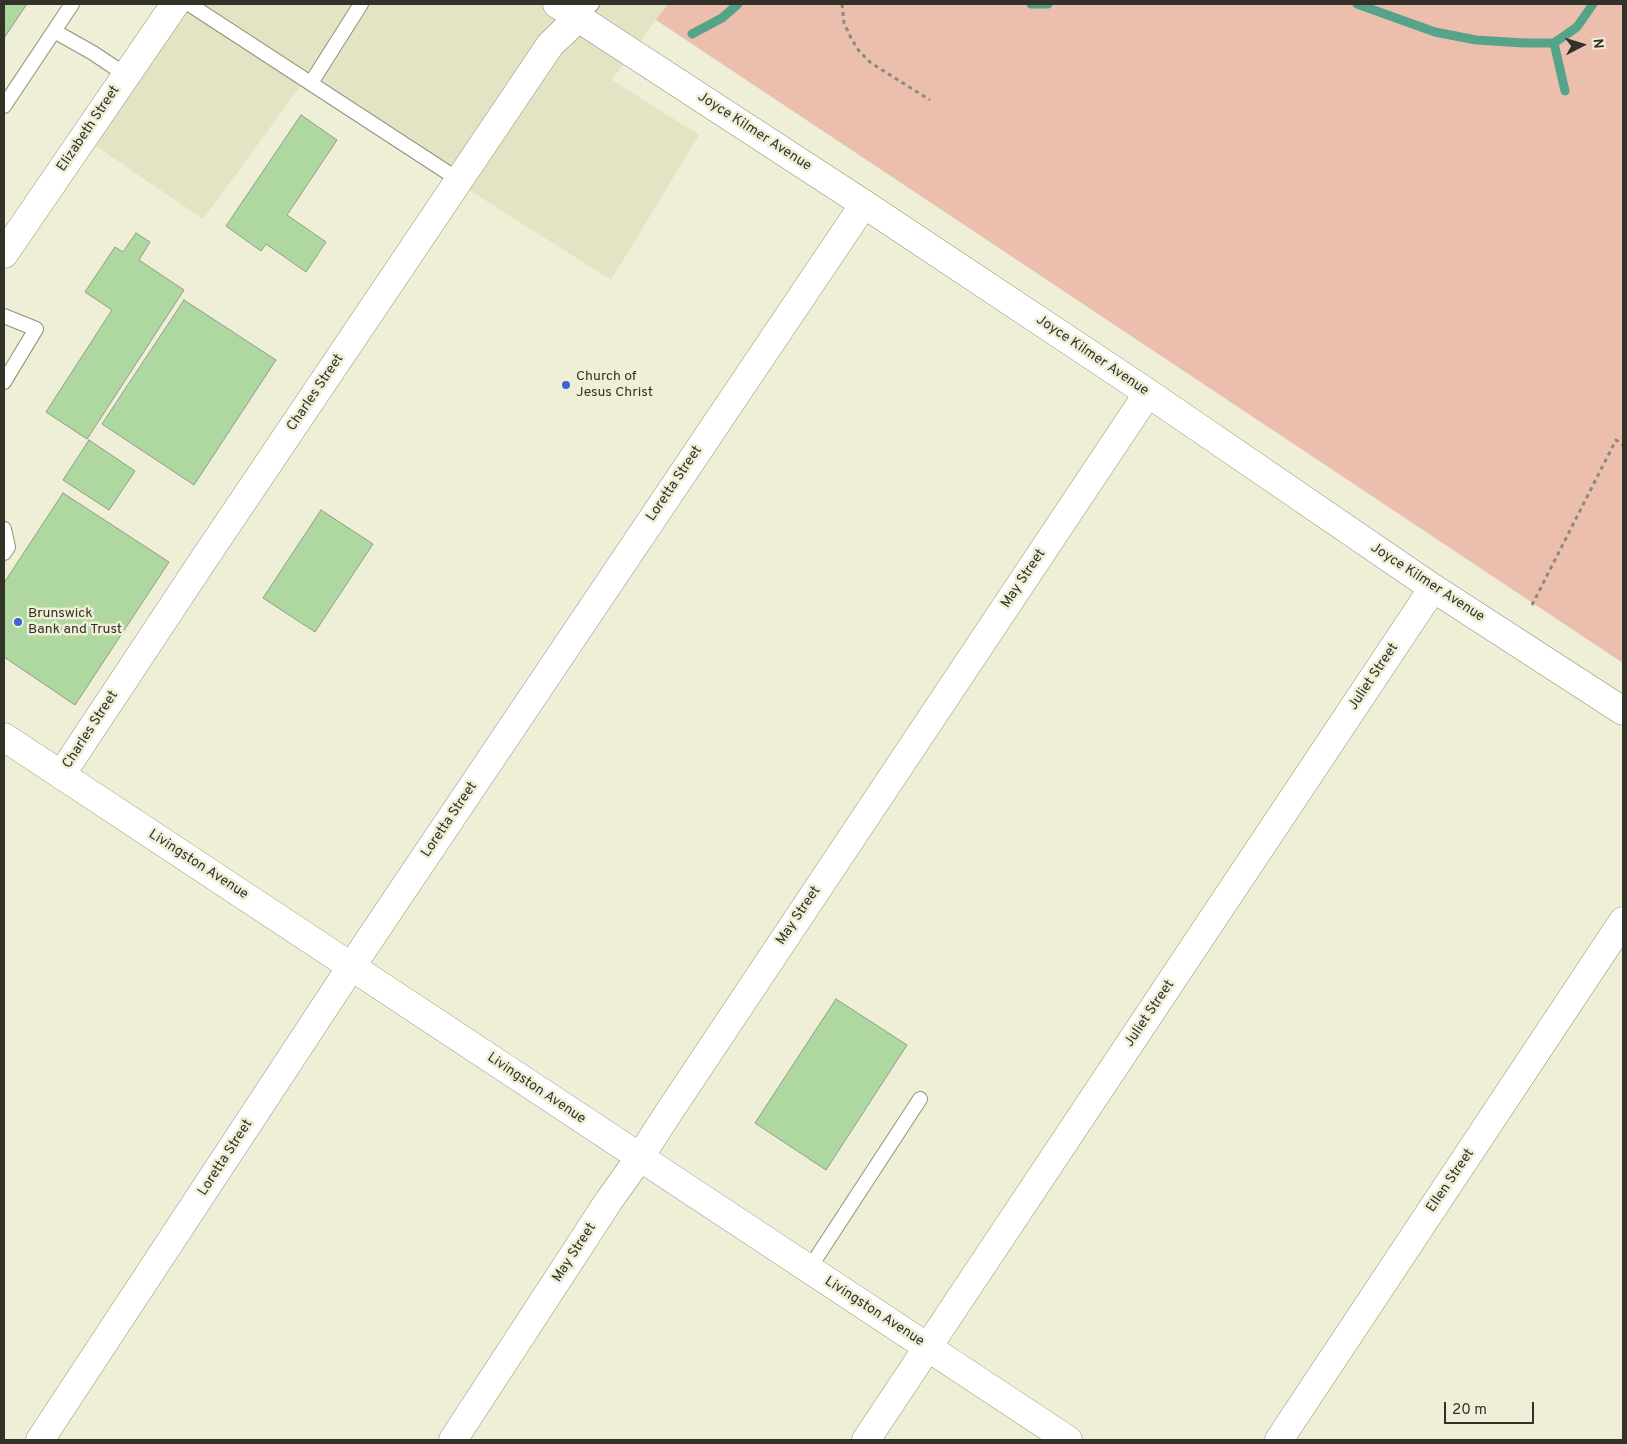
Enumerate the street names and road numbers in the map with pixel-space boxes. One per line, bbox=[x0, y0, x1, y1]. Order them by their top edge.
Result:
street label: Elizabeth Street bbox=[54, 83, 124, 175]
street label: Joyce Kilmer Avenue bbox=[694, 89, 814, 175]
street label: Joyce Kilmer Avenue bbox=[1032, 312, 1152, 400]
street label: Charles Street bbox=[284, 351, 348, 435]
street label: Loretta Street bbox=[644, 443, 706, 525]
street label: Joyce Kilmer Avenue bbox=[1367, 540, 1487, 626]
street label: May Street bbox=[998, 546, 1050, 612]
street label: Juliet Street bbox=[1345, 640, 1403, 714]
street label: Charles Street bbox=[60, 688, 122, 772]
street label: Loretta Street bbox=[419, 779, 481, 861]
street label: Livingston Avenue bbox=[145, 827, 251, 903]
street label: May Street bbox=[773, 883, 825, 949]
street label: Juliet Street bbox=[1121, 977, 1179, 1051]
street label: Livingston Avenue bbox=[483, 1050, 589, 1128]
street label: Loretta Street bbox=[195, 1117, 257, 1199]
street label: Ellen Street bbox=[1424, 1146, 1478, 1216]
street label: May Street bbox=[550, 1220, 600, 1286]
street label: Livingston Avenue bbox=[821, 1274, 927, 1350]

